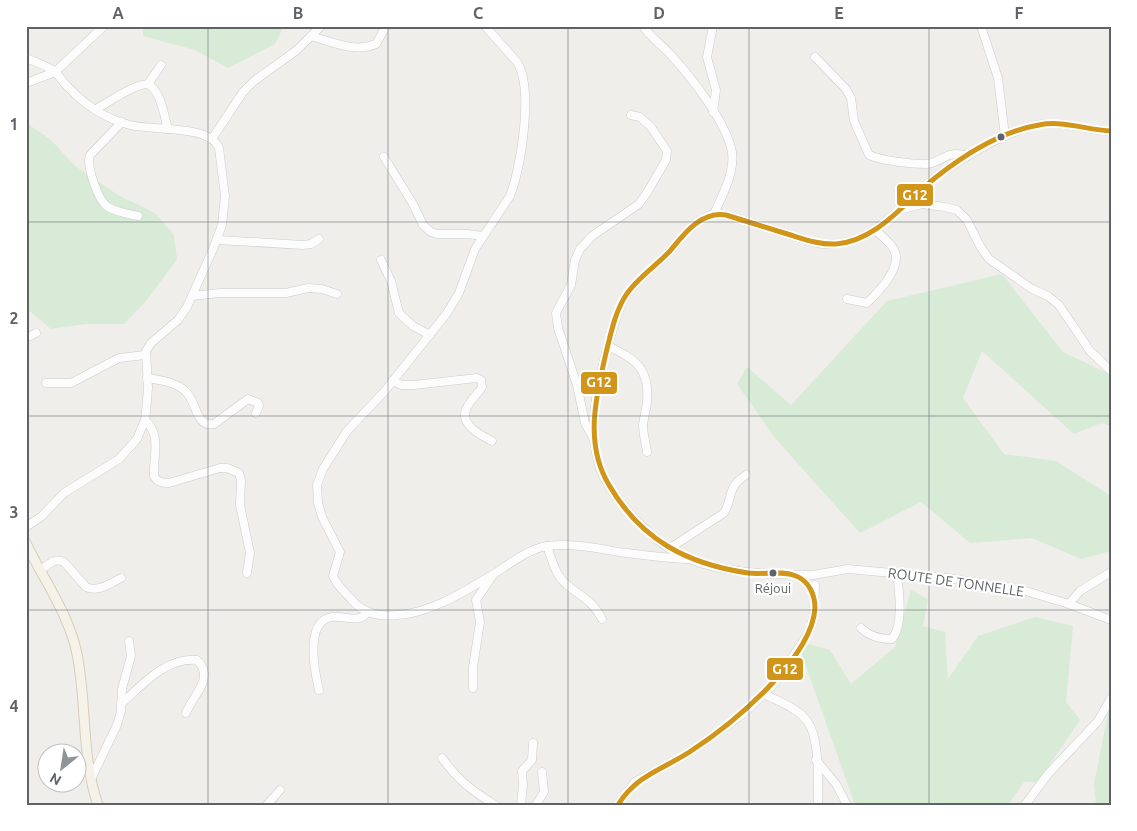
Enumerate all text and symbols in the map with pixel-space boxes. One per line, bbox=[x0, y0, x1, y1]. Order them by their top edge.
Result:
text: A bbox=[112, 4, 124, 22]
text: B bbox=[293, 4, 303, 22]
text: C bbox=[473, 4, 483, 22]
text: D bbox=[653, 4, 665, 22]
text: E bbox=[834, 4, 844, 22]
text: F bbox=[1015, 4, 1024, 22]
text: 1 bbox=[9, 115, 19, 133]
unlabelled marker bbox=[996, 132, 1006, 142]
line badge: G12 bbox=[896, 183, 934, 207]
text: G12 bbox=[902, 187, 928, 203]
text: 2 bbox=[9, 309, 19, 327]
line badge: G12 bbox=[580, 371, 618, 395]
text: G12 bbox=[586, 374, 612, 390]
text: 3 bbox=[9, 503, 19, 521]
street label: ROUTE DE TONNELLE bbox=[887, 565, 1025, 599]
marker: Réjoui bbox=[768, 568, 778, 578]
place label: Réjoui bbox=[755, 581, 791, 595]
line badge: G12 bbox=[766, 657, 804, 681]
text: G12 bbox=[772, 661, 798, 677]
text: 4 bbox=[9, 697, 19, 715]
north arrow bbox=[38, 744, 88, 794]
text: N bbox=[47, 770, 64, 789]

